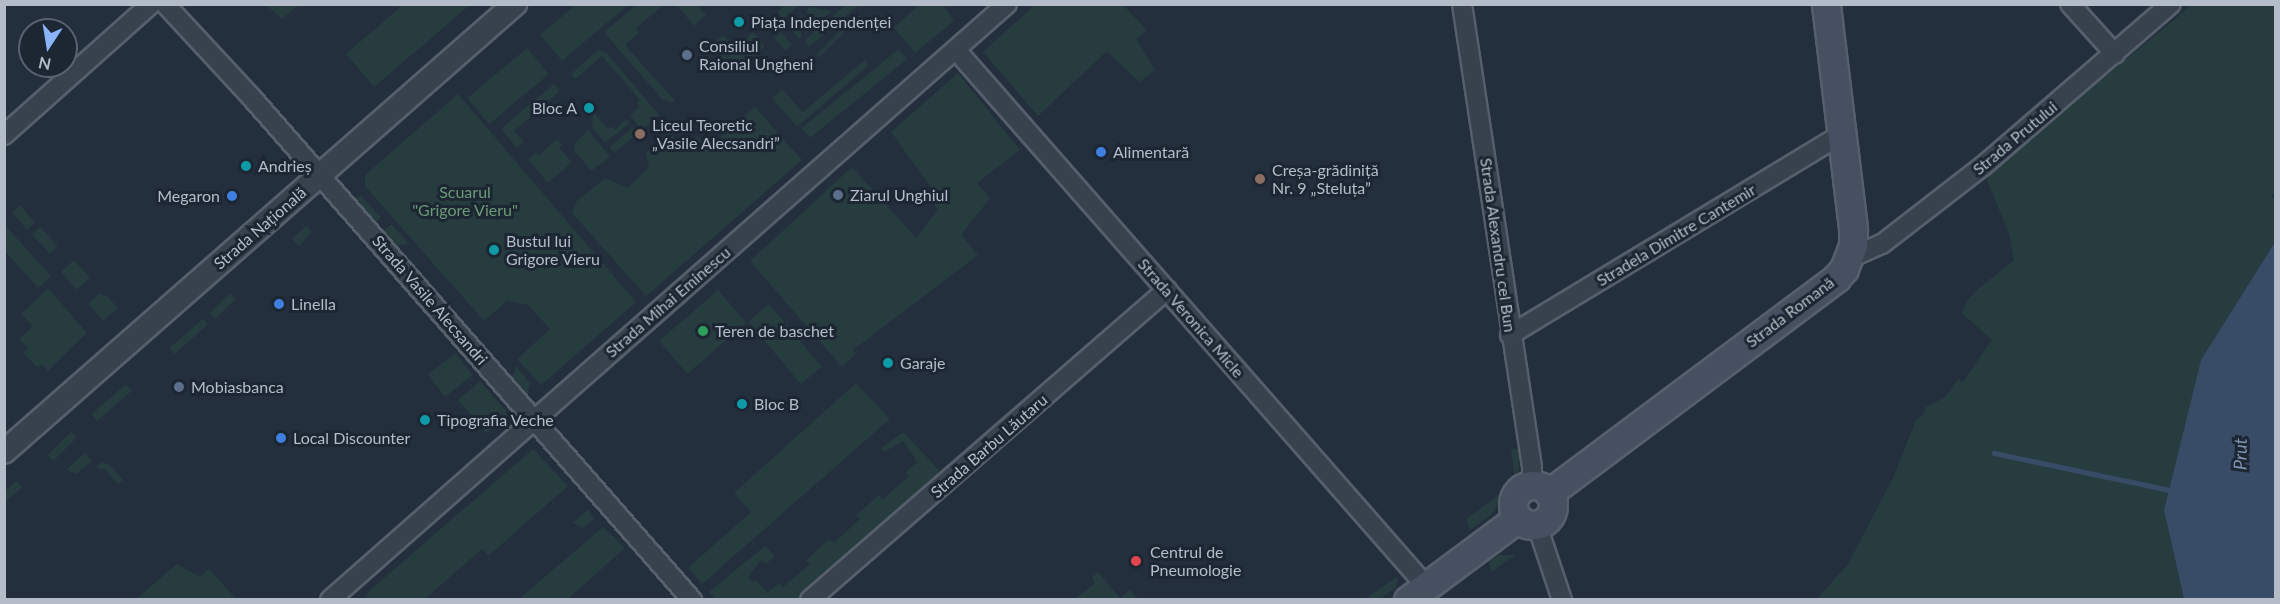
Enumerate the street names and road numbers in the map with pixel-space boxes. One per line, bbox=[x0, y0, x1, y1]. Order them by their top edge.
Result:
street label: Strada Prutului bbox=[1969, 97, 2061, 179]
street label: Strada Alexandru cel Bun bbox=[1476, 156, 1520, 334]
street label: Stradela Dimitre Cantemir bbox=[1593, 180, 1759, 290]
street label: Strada Națională bbox=[210, 183, 310, 273]
street label: Strada Vasile Alecsandri bbox=[368, 231, 492, 369]
street label: Strada Mihai Eminescu bbox=[602, 243, 734, 361]
street label: Strada Veronica Micle bbox=[1134, 254, 1248, 382]
street label: Strada Romană bbox=[1742, 273, 1838, 351]
street label: Strada Barbu Lăutaru bbox=[927, 390, 1051, 502]

